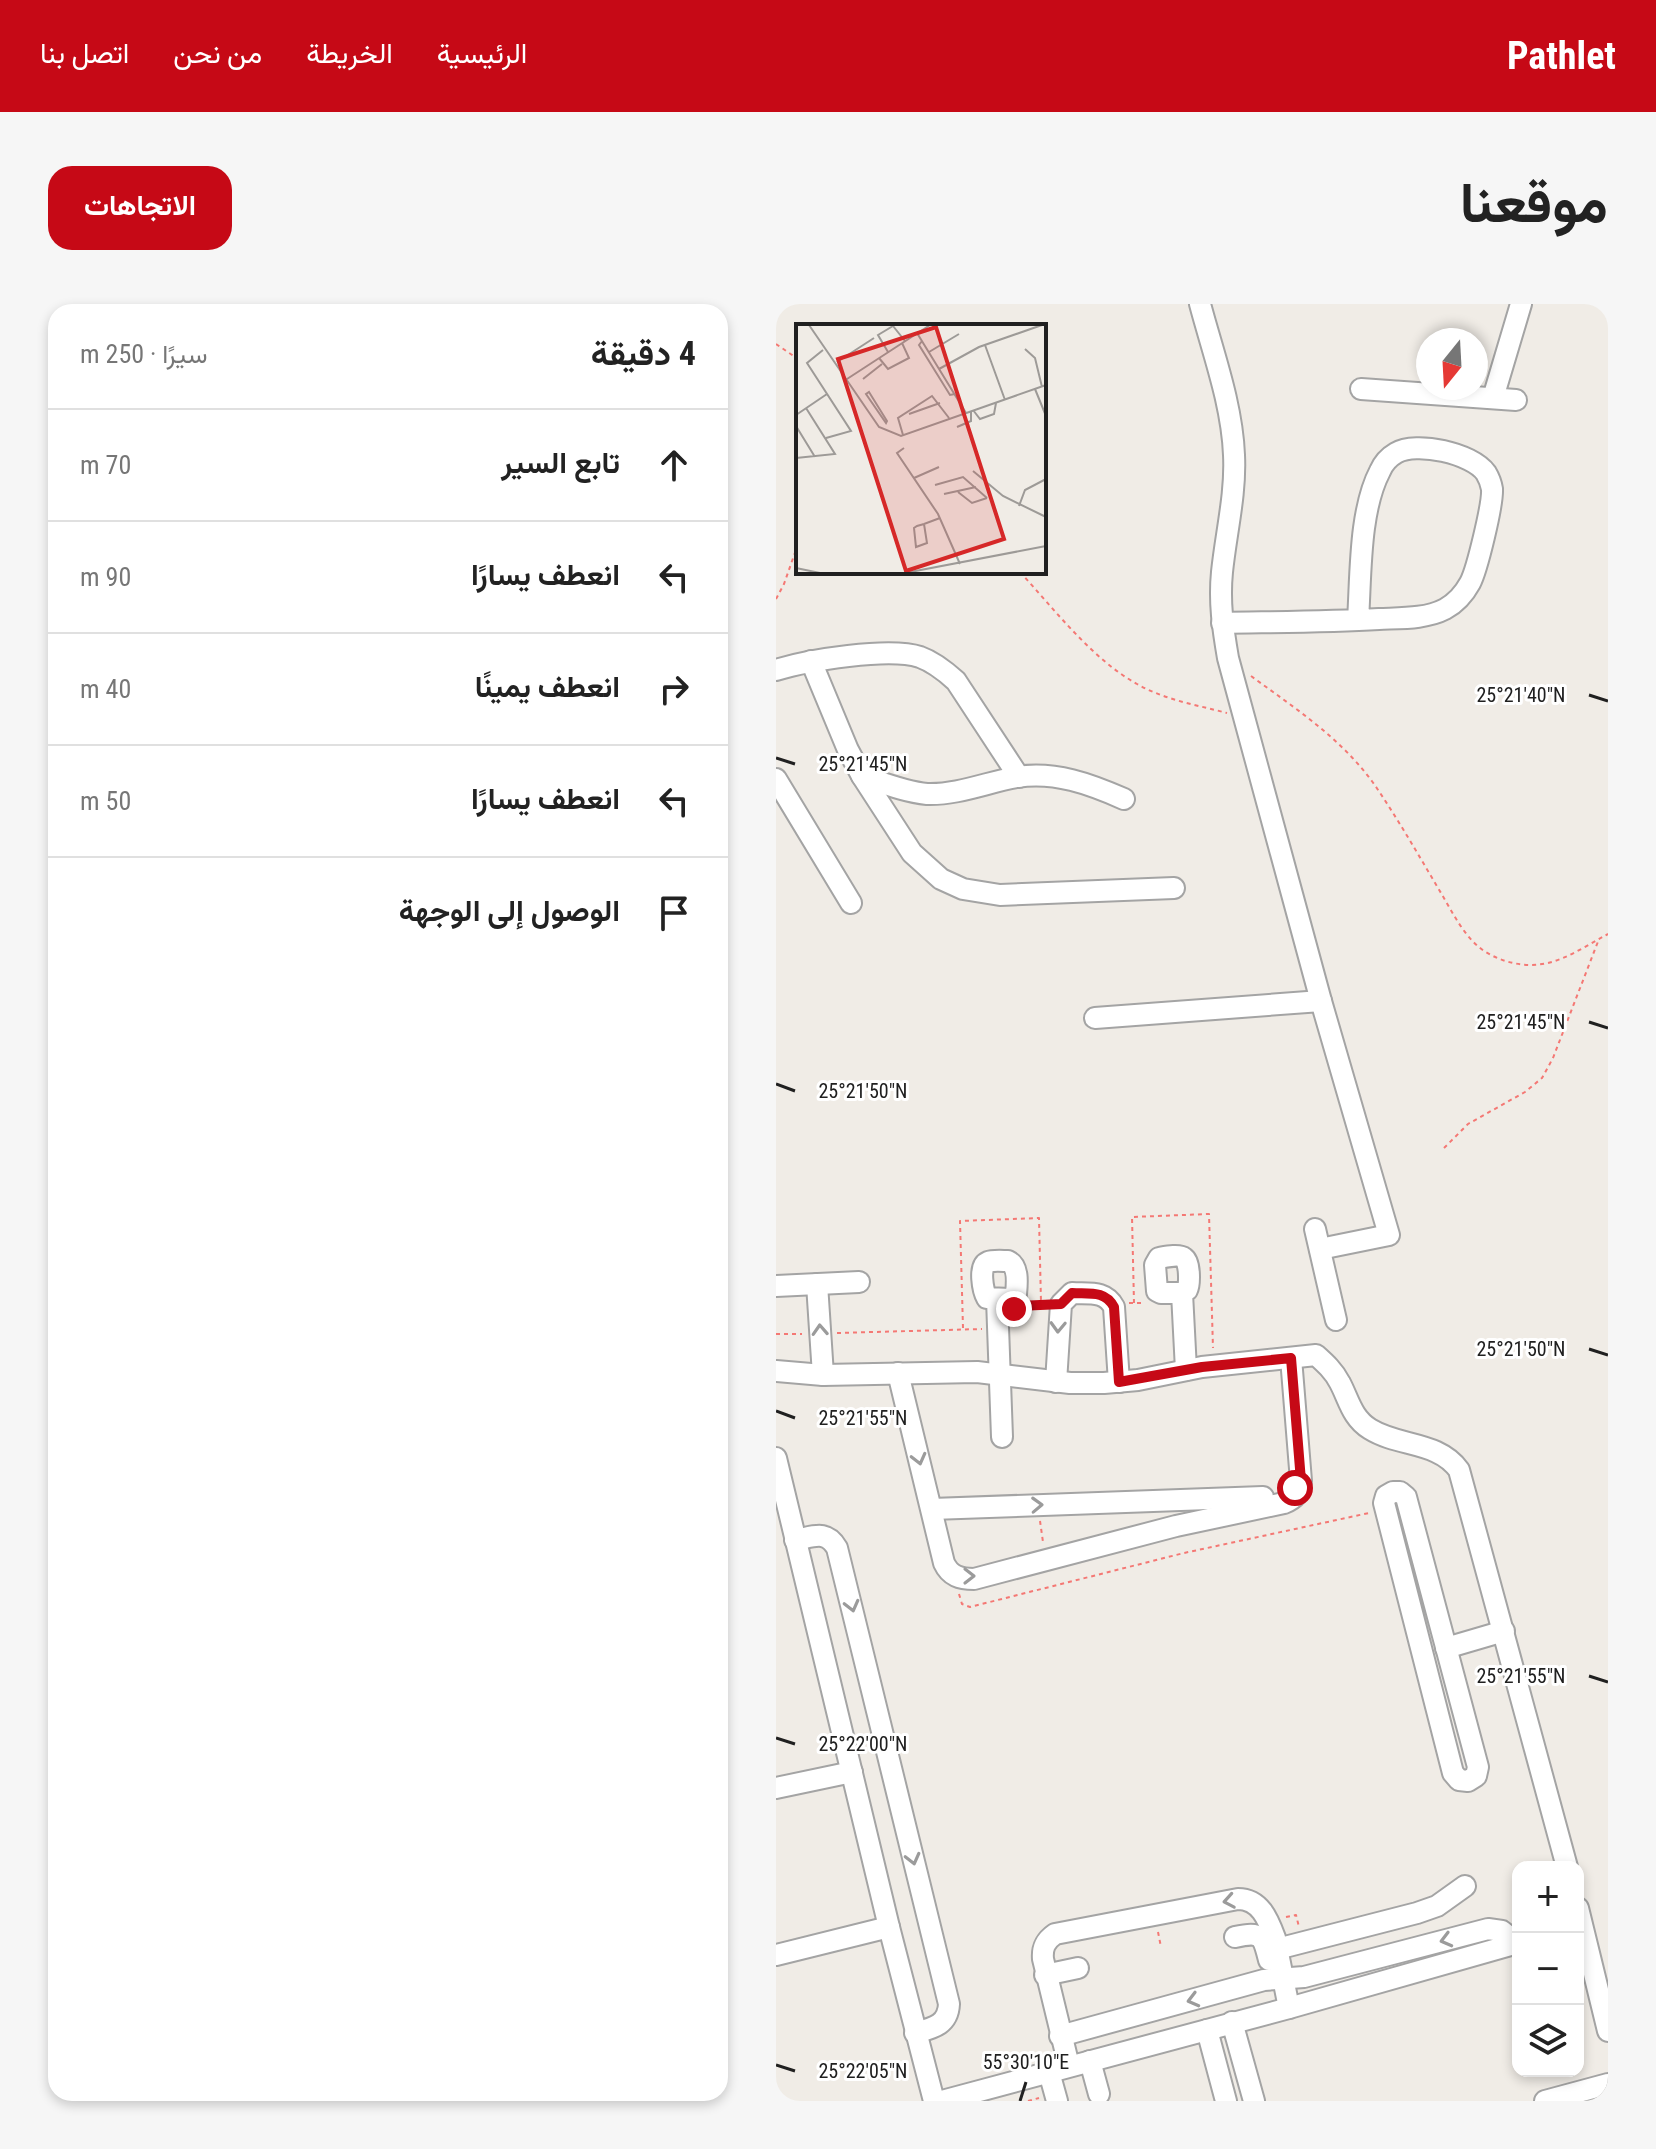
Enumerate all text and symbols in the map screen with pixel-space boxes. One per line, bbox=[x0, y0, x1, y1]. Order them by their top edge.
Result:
text: Pathlet bbox=[1507, 34, 1616, 78]
text: اتصل بنا bbox=[40, 37, 129, 70]
text: من نحن bbox=[173, 37, 262, 70]
text: الخريطة bbox=[306, 37, 393, 70]
text: الرئيسية bbox=[437, 37, 527, 70]
button: الاتجاهات bbox=[48, 166, 232, 250]
text: موقعنا bbox=[1460, 170, 1608, 236]
inset map bbox=[796, 324, 1046, 574]
north arrow bbox=[1416, 328, 1488, 400]
text: 4 دقيقة bbox=[591, 333, 696, 373]
text: سيرًا · 250 m bbox=[80, 339, 207, 369]
icon: ahead bbox=[652, 443, 696, 487]
text: تابع السير bbox=[501, 445, 620, 480]
text: 70 m bbox=[80, 450, 131, 480]
icon: left bbox=[652, 555, 696, 599]
text: انعطف يسارًا bbox=[471, 557, 620, 592]
text: 90 m bbox=[80, 562, 131, 592]
icon: right bbox=[652, 667, 696, 711]
text: انعطف يمينًا bbox=[475, 669, 620, 704]
text: 40 m bbox=[80, 674, 131, 704]
text: 25°21'40"N bbox=[1476, 683, 1566, 707]
text: 25°21'45"N bbox=[818, 752, 908, 776]
icon: left bbox=[652, 779, 696, 823]
text: انعطف يسارًا bbox=[471, 781, 620, 816]
text: 50 m bbox=[80, 786, 131, 816]
icon: arrive bbox=[652, 891, 696, 935]
text: الوصول إلى الوجهة bbox=[399, 893, 620, 928]
text: 25°21'45"N bbox=[1476, 1010, 1566, 1034]
text: 25°21'50"N bbox=[818, 1079, 908, 1103]
route end bbox=[996, 1291, 1032, 1327]
one-way arrow bbox=[1050, 1321, 1067, 1334]
one-way arrow bbox=[811, 1323, 828, 1336]
text: 25°21'50"N bbox=[1476, 1337, 1566, 1361]
text: 25°21'55"N bbox=[818, 1406, 908, 1430]
one-way arrow bbox=[910, 1452, 927, 1466]
route start bbox=[1277, 1470, 1313, 1506]
one-way arrow bbox=[1031, 1497, 1044, 1514]
one-way arrow bbox=[964, 1567, 976, 1585]
one-way arrow bbox=[842, 1599, 859, 1613]
text: 25°21'55"N bbox=[1476, 1664, 1566, 1688]
text: 25°22'00"N bbox=[818, 1732, 908, 1756]
one-way arrow bbox=[904, 1851, 921, 1865]
map controls bbox=[1512, 1861, 1584, 2077]
button: + bbox=[1512, 1861, 1584, 1933]
one-way arrow bbox=[1223, 1892, 1236, 1909]
one-way arrow bbox=[1439, 1930, 1453, 1947]
button: − bbox=[1512, 1933, 1584, 2005]
one-way arrow bbox=[1187, 1990, 1201, 2007]
button: layers bbox=[1512, 2005, 1584, 2077]
text: 55°30'10"E bbox=[983, 2050, 1069, 2074]
text: 25°22'05"N bbox=[818, 2059, 908, 2083]

